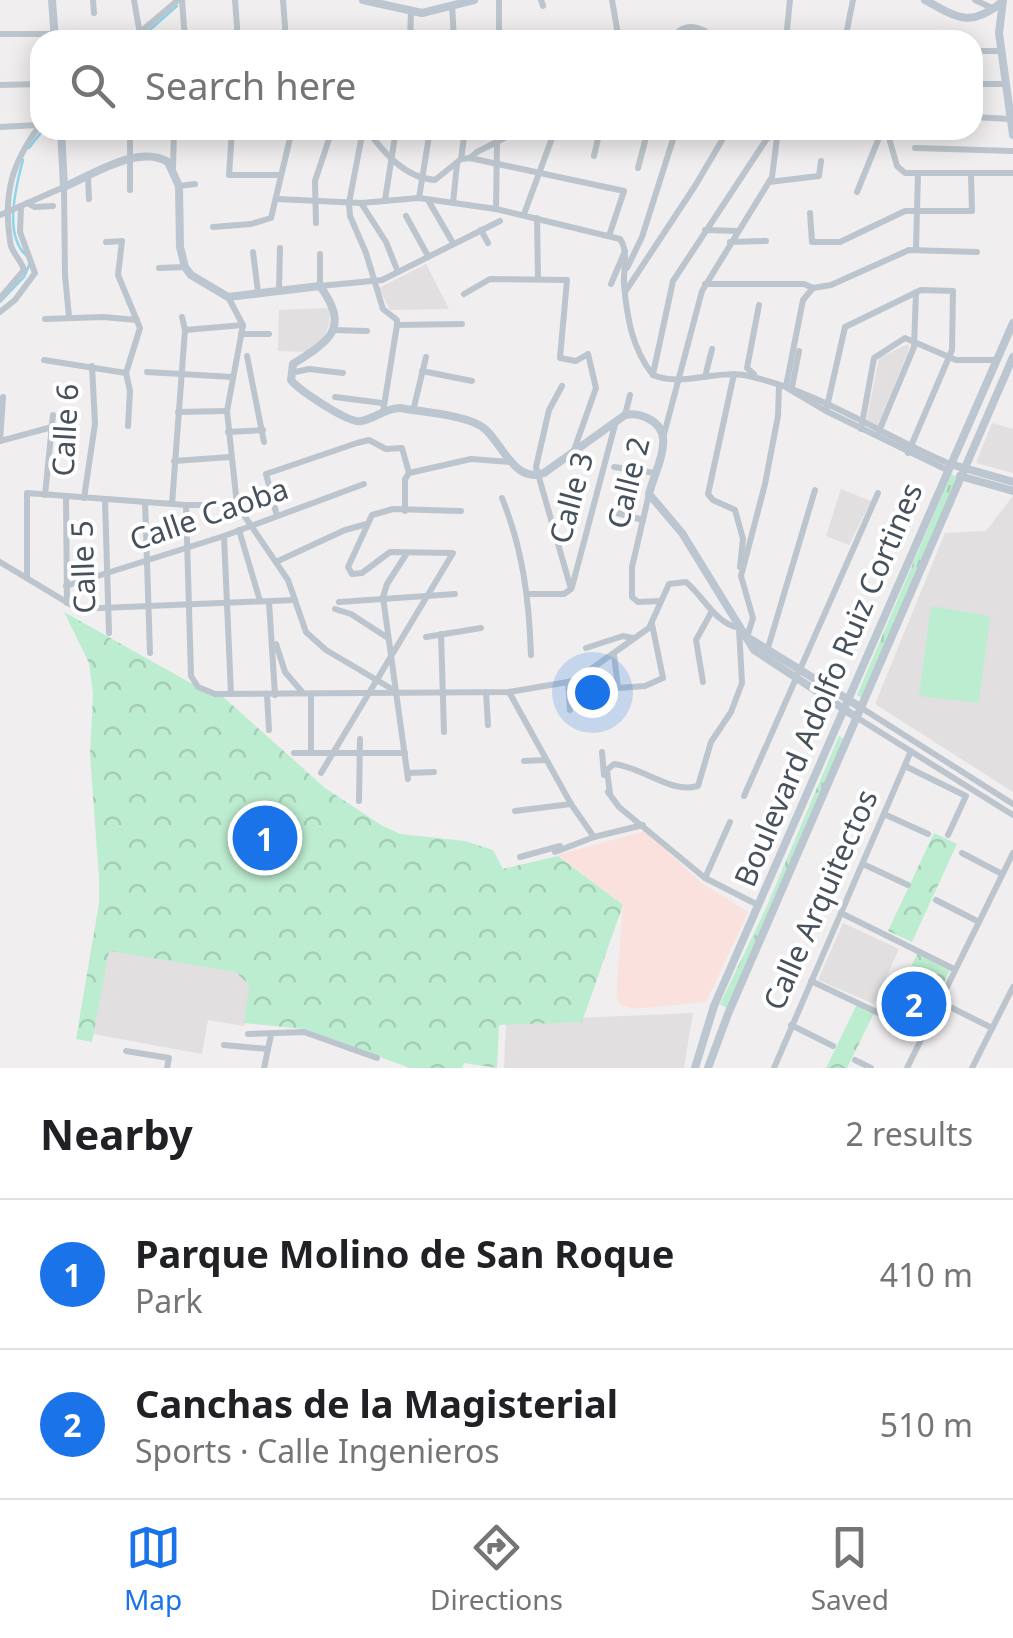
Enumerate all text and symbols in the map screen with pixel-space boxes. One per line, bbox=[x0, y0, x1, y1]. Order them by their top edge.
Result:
search box bbox=[30, 30, 983, 140]
icon: search bbox=[65, 58, 120, 113]
text: Search here bbox=[145, 59, 356, 111]
street label: Calle 6 bbox=[42, 382, 87, 478]
street label: Calle 2 bbox=[596, 432, 659, 533]
street label: Calle 3 bbox=[539, 447, 602, 548]
street label: Calle Caoba bbox=[124, 467, 293, 560]
street label: Boulevard Adolfo Ruiz Cortines bbox=[724, 476, 931, 893]
street label: Calle 5 bbox=[60, 520, 105, 614]
your location bbox=[567, 667, 618, 718]
street label: Calle Arquitectos bbox=[753, 783, 887, 1016]
pin: 1 bbox=[232, 800, 298, 876]
pin: 2 bbox=[882, 966, 946, 1042]
text: Nearby bbox=[40, 1105, 193, 1162]
text: 2 results bbox=[846, 1112, 973, 1155]
text: Parque Molino de San Roque bbox=[135, 1227, 674, 1279]
text: 1 bbox=[63, 1253, 82, 1296]
text: 410 m bbox=[880, 1253, 973, 1296]
text: Park bbox=[135, 1279, 203, 1322]
text: Canchas de la Magisterial bbox=[135, 1377, 618, 1429]
text: 2 bbox=[63, 1403, 82, 1446]
text: 510 m bbox=[880, 1403, 973, 1446]
text: Sports · Calle Ingenieros bbox=[135, 1429, 500, 1472]
tab: Map bbox=[124, 1520, 182, 1618]
tab: Directions bbox=[430, 1520, 563, 1618]
tab: Saved bbox=[811, 1520, 889, 1618]

